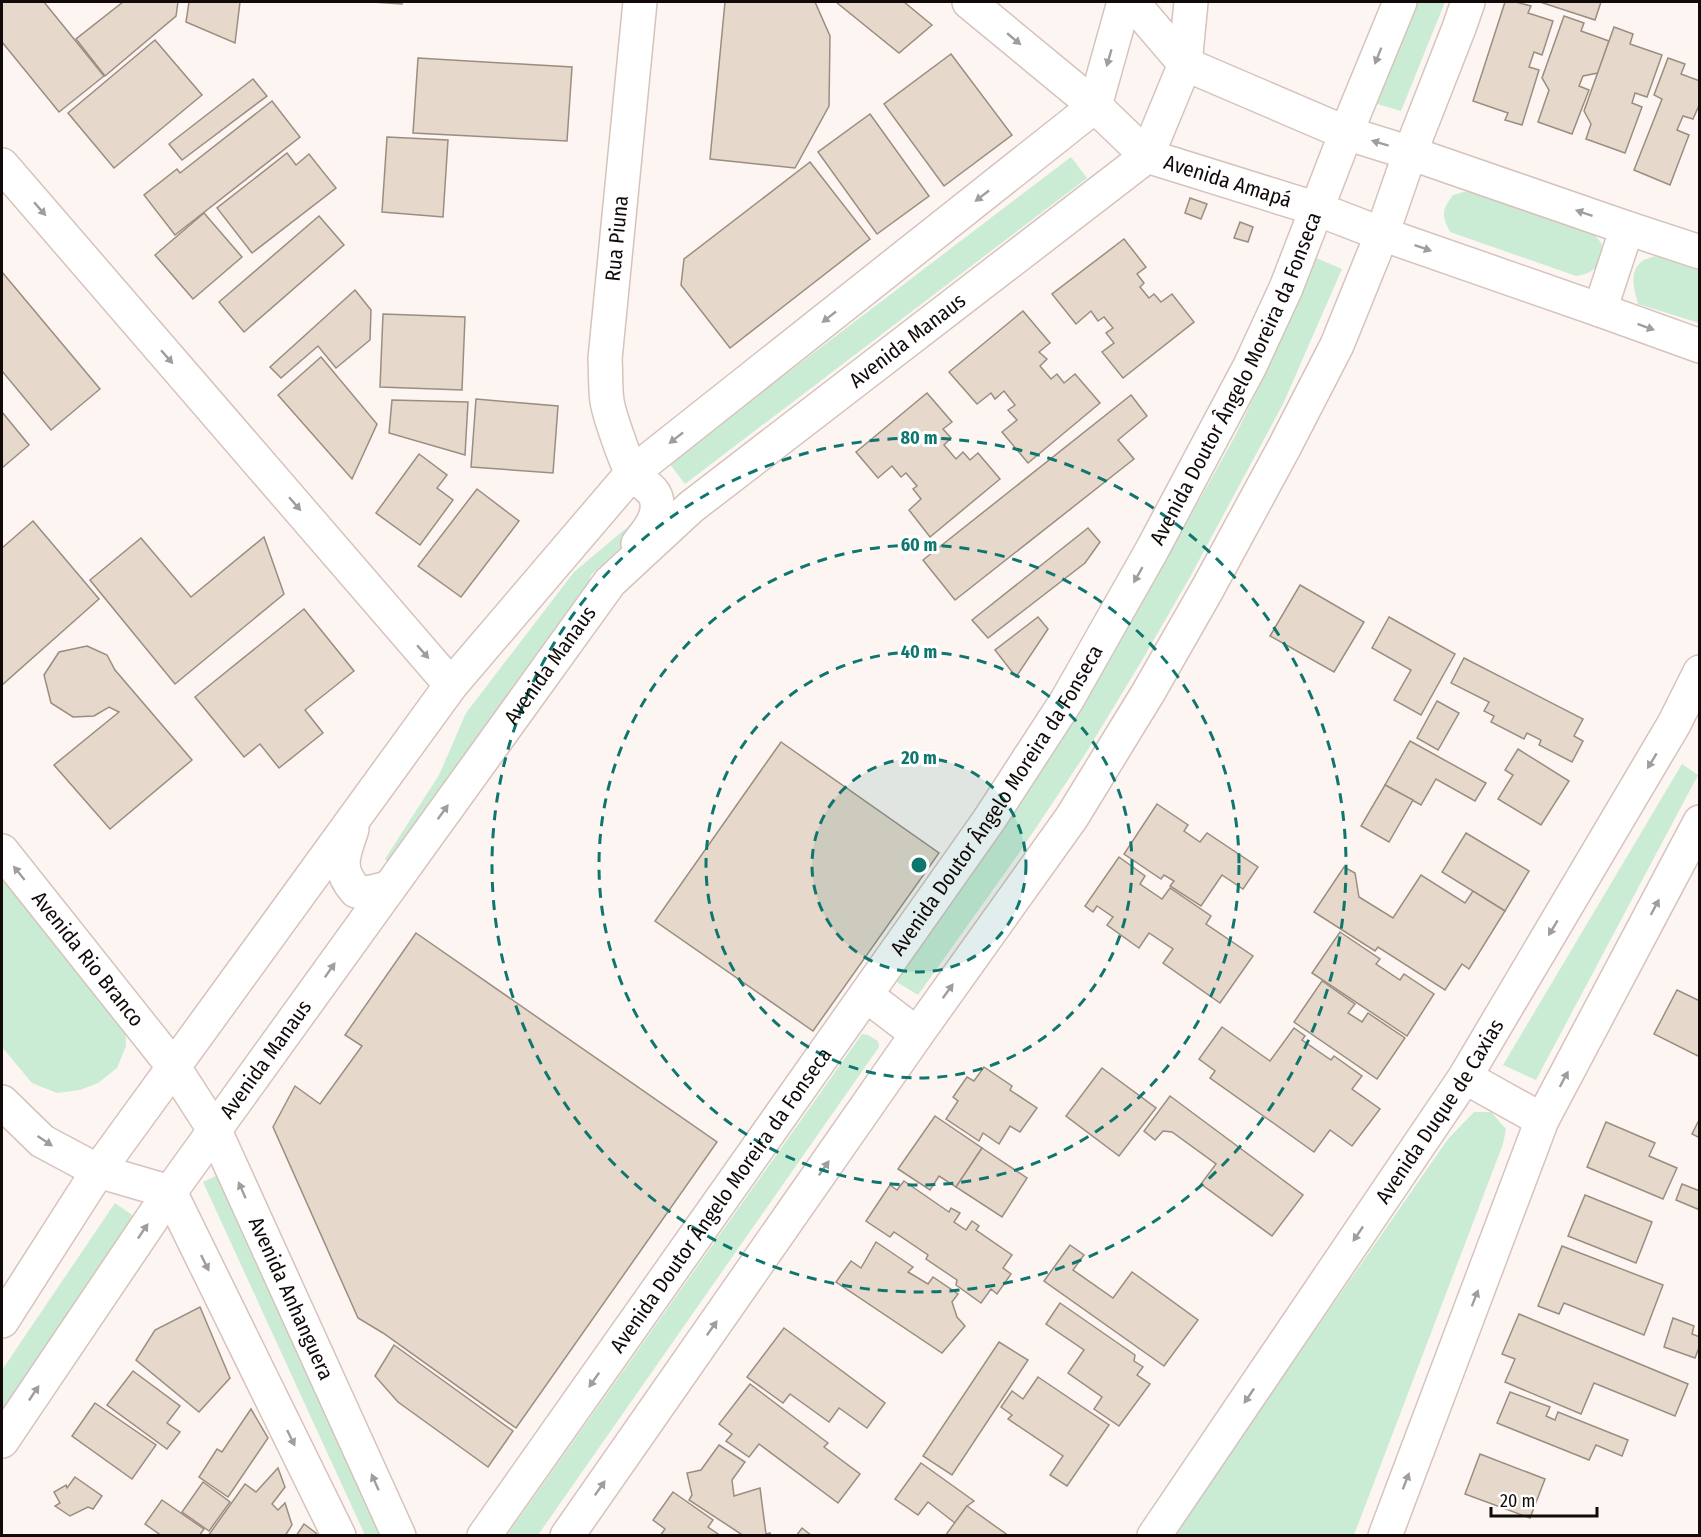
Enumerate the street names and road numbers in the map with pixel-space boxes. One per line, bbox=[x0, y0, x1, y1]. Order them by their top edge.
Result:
street label: Avenida Amapá bbox=[1161, 149, 1295, 213]
street label: Rua Piuna bbox=[600, 194, 634, 283]
street label: Avenida Doutor Ângelo Moreira da Fonseca bbox=[1144, 208, 1327, 549]
street label: Avenida Manaus bbox=[844, 287, 971, 393]
street label: Avenida Manaus bbox=[499, 601, 602, 730]
street label: Avenida Doutor Ângelo Moreira da Fonseca bbox=[885, 640, 1108, 960]
street label: Avenida Rio Branco bbox=[26, 886, 150, 1032]
street label: Avenida Manaus bbox=[214, 995, 317, 1124]
street label: Avenida Duque de Caxias bbox=[1370, 1014, 1509, 1209]
street label: Avenida Doutor Ângelo Moreira da Fonseca bbox=[604, 1043, 837, 1358]
street label: Avenida Anhanguera bbox=[243, 1213, 339, 1384]

